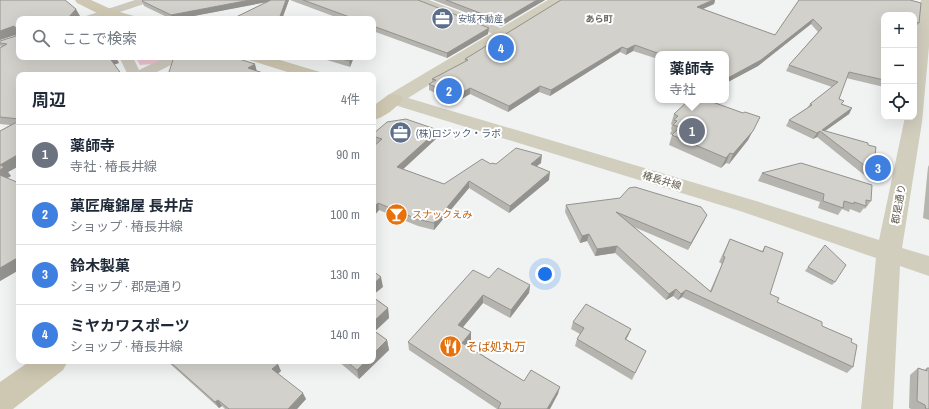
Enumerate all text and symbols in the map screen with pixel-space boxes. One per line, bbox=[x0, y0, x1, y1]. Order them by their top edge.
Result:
office icon: 安城不動産 bbox=[430, 6, 456, 32]
map controls bbox=[881, 12, 917, 120]
button: + bbox=[881, 12, 917, 48]
place label: 安城不動産 bbox=[458, 13, 503, 25]
district label: あら町 bbox=[585, 13, 613, 25]
search box bbox=[16, 16, 376, 60]
icon: search bbox=[30, 27, 52, 49]
text: ここで検索 bbox=[62, 28, 137, 49]
pin: 4 bbox=[488, 33, 514, 63]
button: − bbox=[881, 48, 917, 84]
popup bbox=[655, 51, 729, 103]
text: 薬師寺 bbox=[669, 58, 715, 79]
pin: 2 bbox=[436, 76, 462, 106]
text: 寺社 bbox=[669, 81, 696, 98]
button: locate bbox=[881, 84, 917, 120]
text: 周辺 bbox=[32, 88, 66, 111]
text: 4件 bbox=[341, 91, 360, 108]
pin: 1 bbox=[679, 116, 705, 146]
office icon: (株)ロジック・ラボ bbox=[387, 120, 413, 146]
place label: (株)ロジック・ラボ bbox=[416, 127, 501, 140]
text: 薬師寺 bbox=[70, 135, 115, 156]
text: 1 bbox=[42, 146, 48, 163]
text: 90 m bbox=[336, 146, 360, 163]
pin: 3 bbox=[865, 153, 891, 183]
text: 寺社 · 椿長井線 bbox=[70, 158, 157, 175]
street label: 椿長井線 bbox=[641, 168, 683, 193]
street label: 郡是通り bbox=[889, 183, 908, 225]
text: 菓匠庵錦屋 長井店 bbox=[70, 195, 193, 216]
bar icon: スナックえみ bbox=[383, 201, 409, 227]
text: 2 bbox=[42, 206, 48, 223]
text: 100 m bbox=[330, 206, 360, 223]
place label: スナックえみ bbox=[412, 208, 472, 221]
text: ショップ · 椿長井線 bbox=[70, 218, 183, 235]
text: 鈴木製菓 bbox=[70, 255, 130, 276]
your location bbox=[535, 264, 555, 284]
text: 3 bbox=[42, 266, 48, 283]
text: 130 m bbox=[330, 266, 360, 283]
text: ショップ · 郡是通り bbox=[70, 278, 183, 295]
text: ミヤカワスポーツ bbox=[70, 315, 190, 336]
text: 4 bbox=[42, 326, 48, 343]
text: 140 m bbox=[330, 326, 360, 343]
restaurant icon: そば処丸万 bbox=[437, 334, 463, 360]
text: ショップ · 椿長井線 bbox=[70, 338, 183, 355]
place label: そば処丸万 bbox=[466, 339, 526, 355]

